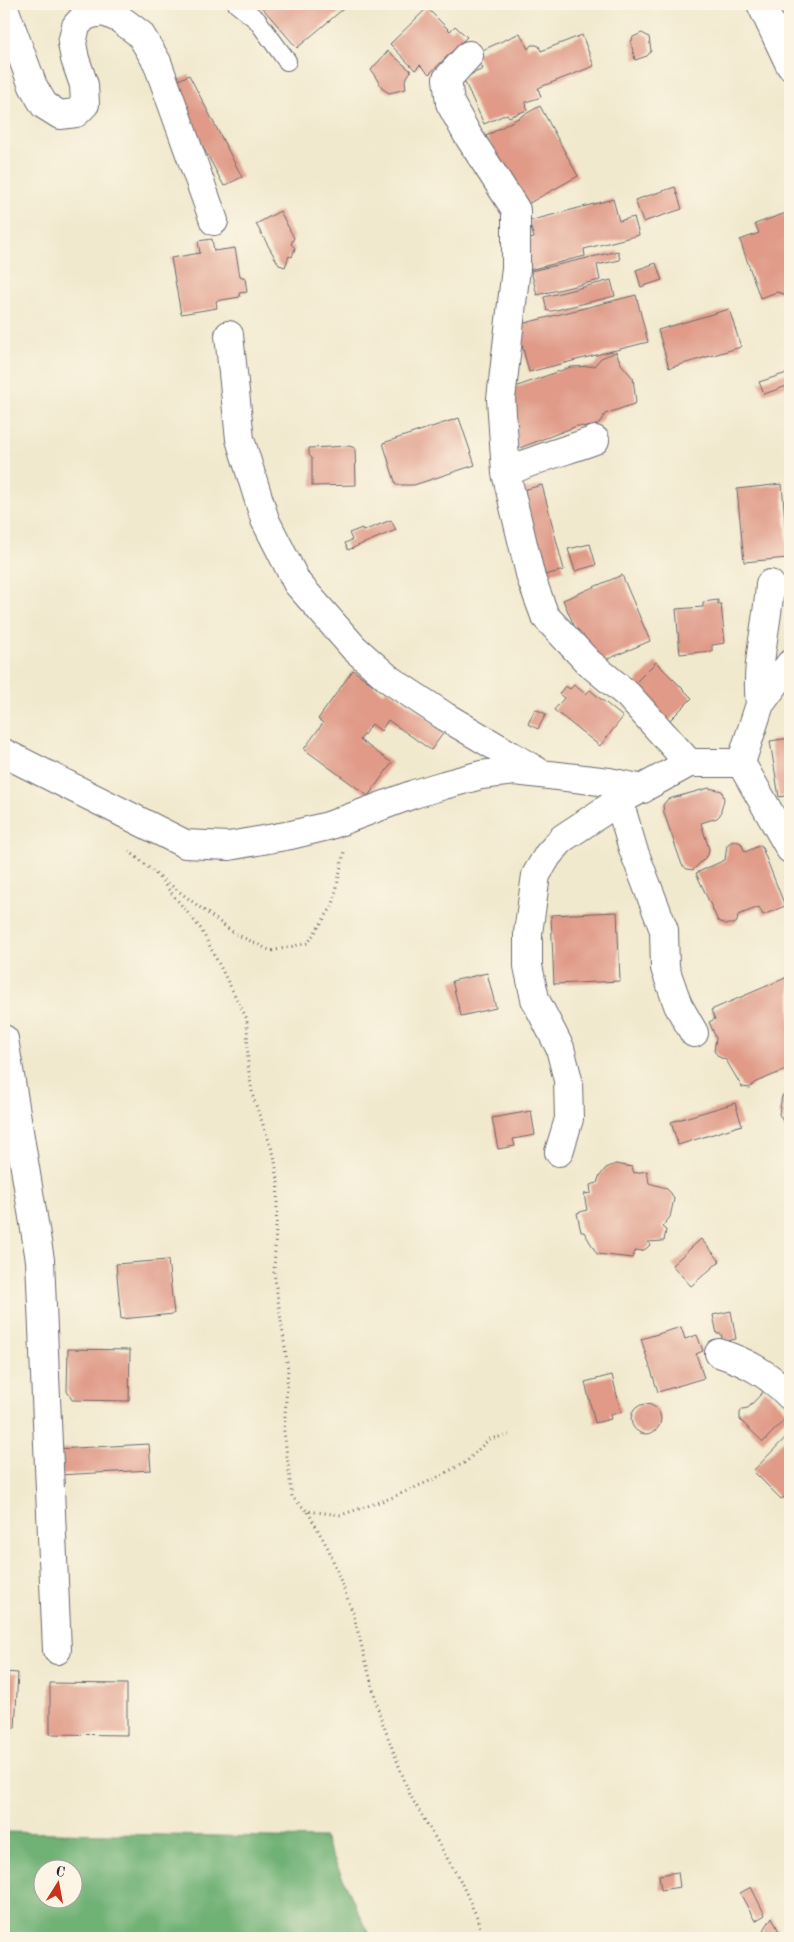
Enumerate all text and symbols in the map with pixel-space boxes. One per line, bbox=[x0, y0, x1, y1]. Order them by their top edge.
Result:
north arrow bbox=[32, 1860, 82, 1910]
text: С bbox=[54, 1864, 66, 1880]

